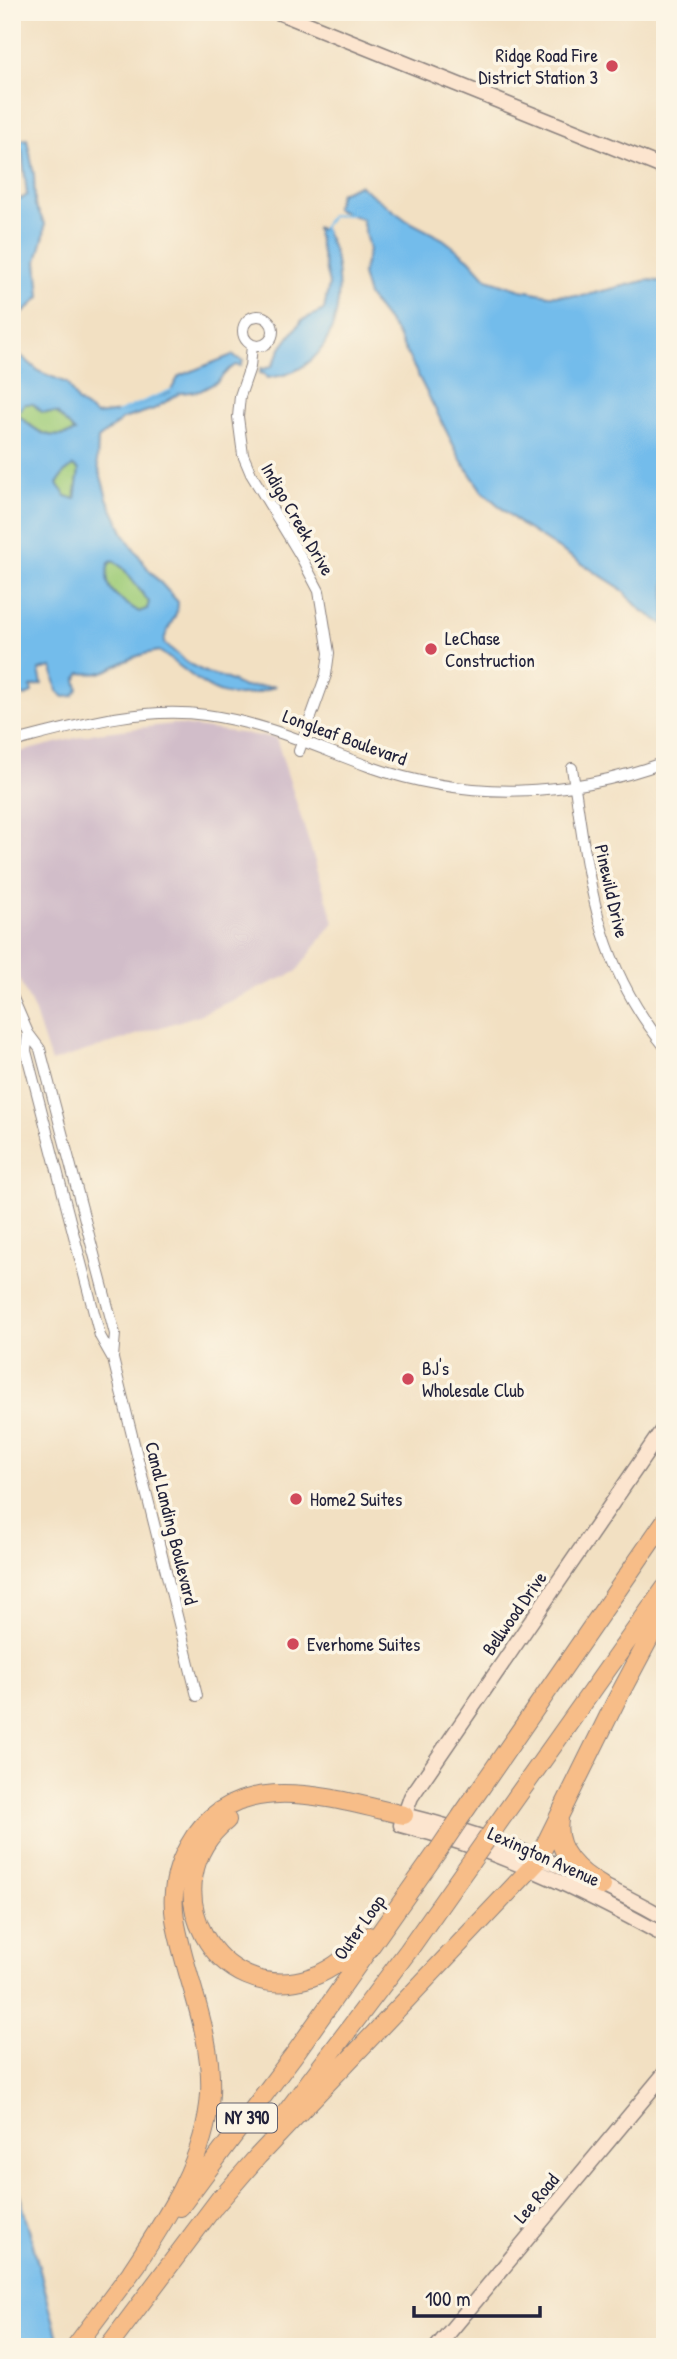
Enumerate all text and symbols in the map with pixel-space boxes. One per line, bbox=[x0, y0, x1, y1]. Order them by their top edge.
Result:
place label: Ridge Road Fire District Station 3 bbox=[478, 42, 598, 90]
marker: Ridge Road Fire District Station 3 bbox=[604, 58, 620, 74]
street label: Indigo Creek Drive bbox=[255, 458, 341, 580]
place label: LeChase Construction bbox=[445, 625, 535, 673]
marker: LeChase Construction bbox=[423, 641, 439, 657]
street label: Longleaf Boulevard bbox=[279, 702, 411, 772]
street label: Pinewild Drive bbox=[589, 842, 635, 941]
place label: BJ's Wholesale Club bbox=[422, 1355, 525, 1403]
marker: BJ's Wholesale Club bbox=[400, 1371, 416, 1387]
street label: Canal Landing Boulevard bbox=[139, 1439, 205, 1608]
place label: Home2 Suites bbox=[310, 1486, 402, 1512]
marker: Home2 Suites bbox=[288, 1491, 304, 1507]
street label: Bellwood Drive bbox=[476, 1565, 553, 1660]
place label: Everhome Suites bbox=[307, 1631, 420, 1657]
marker: Everhome Suites bbox=[285, 1636, 301, 1652]
street label: Lexington Avenue bbox=[484, 1820, 604, 1892]
street label: Outer Loop bbox=[327, 1889, 391, 1965]
road number: NY 390 bbox=[217, 2104, 277, 2132]
street label: Lee Road bbox=[507, 2167, 565, 2228]
scale bar bbox=[414, 2275, 540, 2319]
text: 100 m bbox=[425, 2284, 471, 2313]

